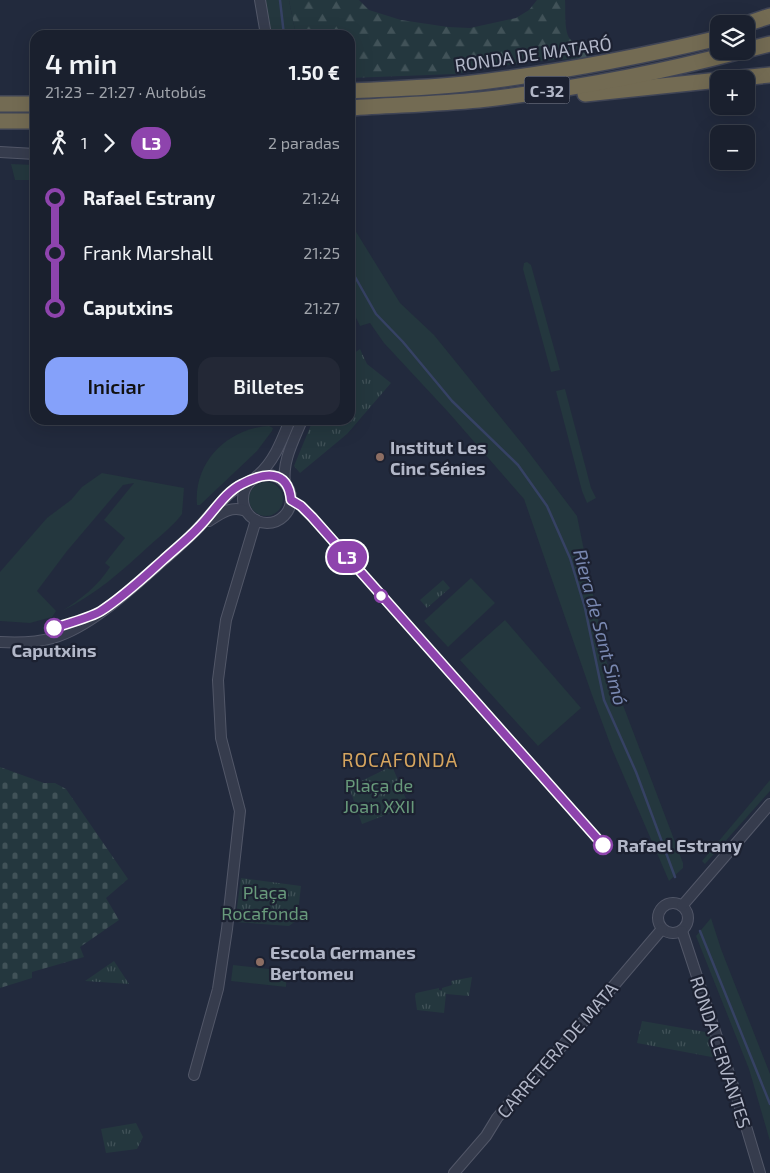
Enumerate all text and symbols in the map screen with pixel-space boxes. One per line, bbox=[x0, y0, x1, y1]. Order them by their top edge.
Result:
map controls bbox=[710, 15, 755, 170]
button: layers bbox=[710, 15, 755, 60]
street label: RONDA DE MATARÓ bbox=[453, 32, 613, 76]
text: 4 min bbox=[45, 46, 117, 80]
text: 1.50 € bbox=[288, 61, 340, 84]
button: + bbox=[710, 70, 755, 115]
road number: C-32 bbox=[524, 76, 570, 104]
text: 21:23 – 21:27 · Autobús bbox=[45, 82, 206, 101]
button: − bbox=[710, 125, 755, 170]
icon: walk bbox=[45, 129, 73, 157]
icon: forward bbox=[95, 129, 123, 157]
text: L3 bbox=[141, 132, 161, 154]
text: 1 bbox=[81, 133, 87, 152]
text: 2 paradas bbox=[268, 133, 340, 152]
text: Rafael Estrany bbox=[83, 186, 215, 209]
text: 21:24 bbox=[302, 188, 340, 207]
text: Frank Marshall bbox=[83, 241, 213, 264]
text: 21:25 bbox=[303, 243, 340, 262]
text: Caputxins bbox=[83, 296, 173, 319]
text: 21:27 bbox=[304, 298, 340, 317]
button: Iniciar bbox=[45, 357, 188, 415]
button: Billetes bbox=[198, 357, 340, 415]
place label: Institut Les Cinc Sénies bbox=[390, 436, 487, 479]
marker: Institut Les Cinc Sénies bbox=[374, 451, 386, 463]
line badge: L3 bbox=[324, 541, 370, 573]
text: L3 bbox=[337, 546, 357, 568]
water label: Riera de Sant Simó bbox=[569, 546, 633, 708]
unlabelled marker bbox=[374, 589, 388, 603]
marker: Caputxins bbox=[44, 618, 64, 638]
place label: Caputxins bbox=[11, 639, 97, 661]
district label: ROCAFONDA bbox=[342, 748, 458, 771]
park label: Plaça de Joan XXII bbox=[343, 774, 415, 817]
place label: Rafael Estrany bbox=[617, 834, 743, 856]
marker: Rafael Estrany bbox=[593, 835, 613, 855]
park label: Plaça Rocafonda bbox=[221, 881, 309, 924]
place label: Escola Germanes Bertomeu bbox=[270, 941, 416, 984]
marker: Escola Germanes Bertomeu bbox=[254, 956, 266, 968]
street label: RONDA CERVANTES bbox=[686, 973, 756, 1131]
street label: CARRETERA DE MATA bbox=[492, 977, 623, 1122]

